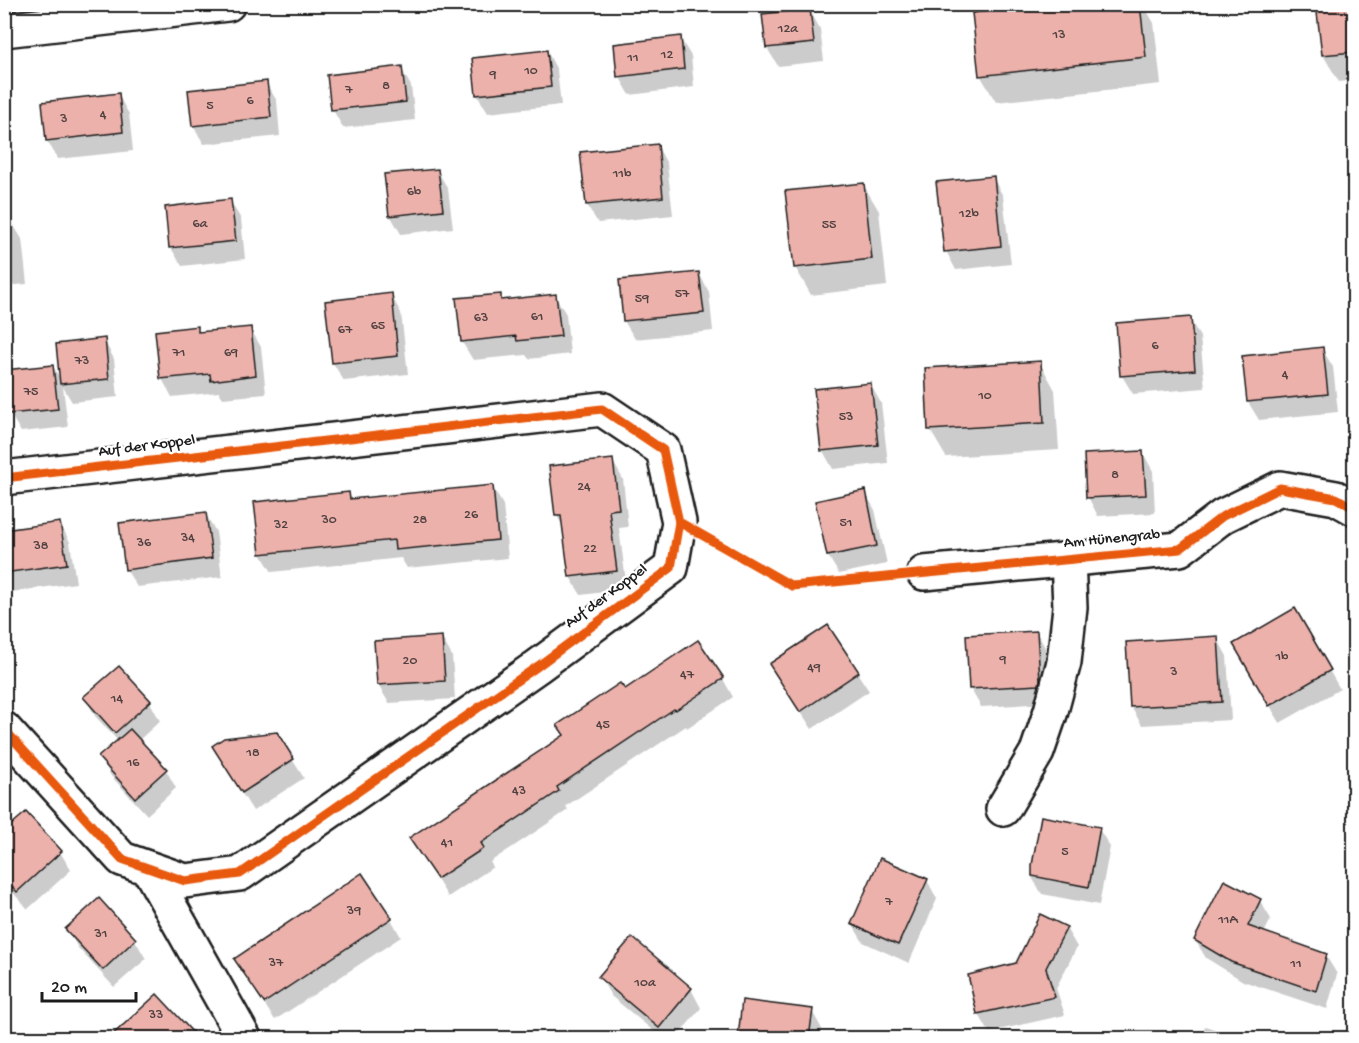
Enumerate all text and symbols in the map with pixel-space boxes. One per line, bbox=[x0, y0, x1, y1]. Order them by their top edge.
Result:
house number: 12a bbox=[777, 21, 799, 38]
house number: 13 bbox=[1052, 27, 1065, 44]
house number: 12 bbox=[660, 47, 673, 64]
house number: 11 bbox=[626, 50, 639, 67]
house number: 10 bbox=[523, 63, 538, 80]
house number: 9 bbox=[488, 67, 497, 84]
house number: 8 bbox=[382, 78, 390, 95]
house number: 7 bbox=[344, 82, 353, 99]
house number: 6 bbox=[246, 93, 254, 110]
house number: 5 bbox=[206, 98, 214, 115]
house number: 4 bbox=[100, 107, 107, 124]
house number: 3 bbox=[59, 111, 68, 128]
house number: 11b bbox=[612, 166, 632, 183]
house number: 6b bbox=[407, 184, 422, 201]
house number: 12b bbox=[958, 206, 980, 223]
house number: 6a bbox=[193, 216, 209, 233]
house number: 55 bbox=[822, 217, 836, 234]
house number: 57 bbox=[675, 286, 690, 303]
house number: 59 bbox=[635, 291, 649, 308]
house number: 61 bbox=[531, 309, 543, 326]
house number: 63 bbox=[474, 310, 488, 327]
house number: 65 bbox=[371, 318, 385, 335]
house number: 67 bbox=[338, 322, 353, 339]
house number: 6 bbox=[1151, 338, 1159, 355]
house number: 71 bbox=[172, 345, 185, 362]
house number: 69 bbox=[224, 345, 238, 362]
house number: 73 bbox=[74, 353, 89, 370]
house number: 4 bbox=[1282, 367, 1289, 384]
house number: 75 bbox=[23, 384, 38, 401]
house number: 10 bbox=[977, 388, 992, 405]
house number: 53 bbox=[839, 409, 853, 426]
street label: Auf der Koppel bbox=[98, 432, 196, 462]
house number: 8 bbox=[1111, 467, 1119, 484]
house number: 24 bbox=[577, 479, 591, 496]
house number: 26 bbox=[464, 507, 479, 524]
house number: 30 bbox=[320, 512, 337, 529]
house number: 28 bbox=[413, 512, 428, 529]
house number: 51 bbox=[839, 515, 853, 532]
house number: 32 bbox=[273, 517, 288, 534]
street label: Am Hünengrab bbox=[1063, 526, 1162, 554]
house number: 34 bbox=[180, 530, 195, 547]
house number: 36 bbox=[136, 535, 152, 552]
house number: 38 bbox=[33, 538, 49, 555]
house number: 22 bbox=[583, 541, 597, 558]
street label: Auf der Koppel bbox=[562, 561, 652, 633]
house number: 1b bbox=[1274, 649, 1289, 666]
house number: 9 bbox=[998, 652, 1007, 669]
house number: 20 bbox=[403, 653, 417, 670]
house number: 49 bbox=[807, 660, 821, 677]
house number: 3 bbox=[1169, 664, 1178, 681]
house number: 47 bbox=[680, 667, 695, 684]
house number: 14 bbox=[110, 691, 124, 708]
house number: 45 bbox=[596, 717, 610, 734]
house number: 18 bbox=[245, 745, 260, 762]
house number: 16 bbox=[126, 755, 140, 772]
house number: 43 bbox=[512, 783, 526, 800]
house number: 41 bbox=[441, 835, 453, 852]
house number: 5 bbox=[1061, 844, 1069, 861]
house number: 7 bbox=[884, 894, 893, 911]
house number: 39 bbox=[346, 903, 361, 920]
house number: 11A bbox=[1217, 912, 1239, 929]
house number: 31 bbox=[94, 926, 107, 943]
house number: 37 bbox=[268, 955, 284, 972]
house number: 11 bbox=[1289, 956, 1302, 973]
scale bar bbox=[42, 965, 136, 1003]
house number: 10a bbox=[633, 975, 657, 992]
text: 20 m bbox=[51, 978, 87, 999]
house number: 33 bbox=[148, 1007, 163, 1024]

